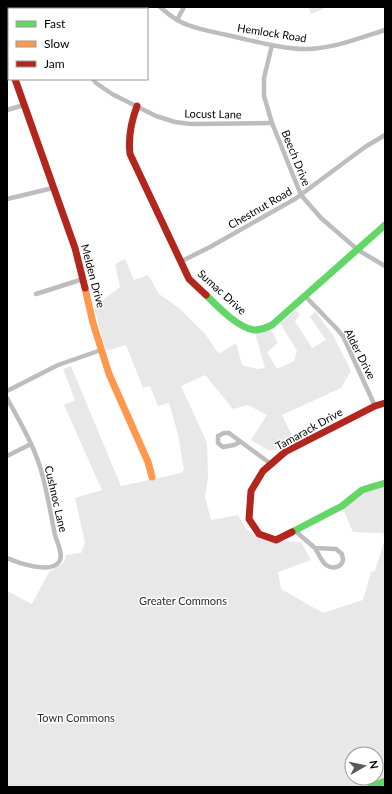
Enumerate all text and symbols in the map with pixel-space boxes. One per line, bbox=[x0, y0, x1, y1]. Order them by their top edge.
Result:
legend bbox=[8, 8, 148, 80]
text: Fast bbox=[44, 16, 66, 31]
street label: Hemlock Road bbox=[237, 21, 308, 44]
text: Slow bbox=[44, 36, 70, 51]
text: Jam bbox=[44, 56, 65, 71]
street label: Locust Lane bbox=[184, 106, 242, 121]
street label: Beech Drive bbox=[279, 128, 314, 188]
street label: Chestnut Road bbox=[226, 184, 294, 231]
street label: Melden Drive bbox=[79, 243, 108, 309]
street label: Sumac Drive bbox=[195, 266, 249, 317]
street label: Alder Drive bbox=[342, 326, 379, 381]
street label: Tamarack Drive bbox=[273, 405, 345, 452]
street label: Cushnoc Lane bbox=[43, 464, 70, 534]
park label: Greater Commons bbox=[139, 594, 227, 607]
park label: Town Commons bbox=[37, 711, 115, 724]
north arrow bbox=[344, 746, 384, 786]
text: N bbox=[367, 759, 381, 770]

